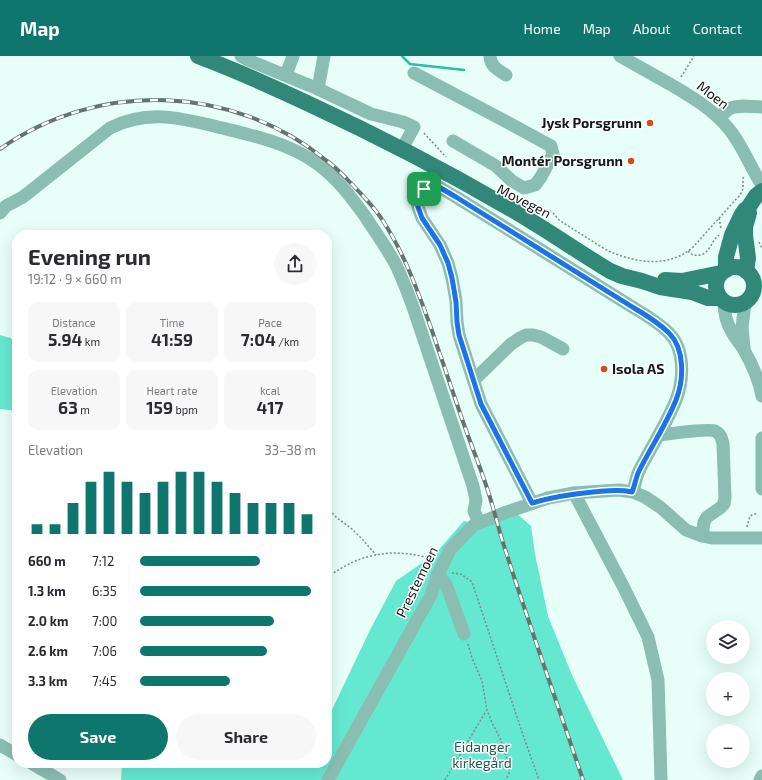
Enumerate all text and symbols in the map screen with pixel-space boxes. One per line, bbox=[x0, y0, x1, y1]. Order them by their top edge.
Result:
text: Map bbox=[20, 17, 60, 40]
text: Home bbox=[524, 20, 561, 37]
text: Map bbox=[583, 20, 611, 37]
text: About bbox=[633, 20, 671, 37]
text: Contact bbox=[693, 20, 742, 37]
street label: Moen bbox=[694, 77, 733, 112]
place label: Jysk Porsgrunn bbox=[541, 114, 642, 131]
marker: Jysk Porsgrunn bbox=[645, 118, 655, 128]
place label: Montér Porsgrunn bbox=[502, 152, 623, 169]
marker: Montér Porsgrunn bbox=[626, 156, 636, 166]
pin bbox=[407, 172, 441, 206]
icon: arrive bbox=[413, 178, 435, 200]
street label: Movegen bbox=[494, 180, 554, 221]
text: Evening run bbox=[28, 243, 151, 269]
button: share bbox=[274, 243, 316, 285]
text: 19:12 · 9 × 660 m bbox=[28, 271, 122, 287]
text: Distance bbox=[52, 316, 96, 329]
text: Time bbox=[160, 316, 184, 329]
text: Pace bbox=[258, 316, 282, 329]
text: 5.94 bbox=[48, 329, 82, 349]
text: 41:59 bbox=[151, 329, 193, 349]
text: 7:04 bbox=[241, 329, 276, 349]
text: km bbox=[82, 335, 100, 348]
text: /km bbox=[276, 335, 299, 348]
place label: Isola AS bbox=[612, 360, 664, 377]
marker: Isola AS bbox=[599, 364, 609, 374]
text: Elevation bbox=[51, 384, 97, 397]
text: Heart rate bbox=[147, 384, 197, 397]
text: kcal bbox=[260, 384, 280, 397]
text: 63 bbox=[58, 397, 78, 417]
text: 159 bbox=[146, 397, 173, 417]
text: 417 bbox=[256, 397, 284, 417]
text: m bbox=[78, 403, 90, 416]
text: bpm bbox=[173, 403, 198, 416]
text: Elevation bbox=[28, 442, 83, 458]
text: 33–38 m bbox=[264, 442, 316, 458]
street label: Prestemoen bbox=[392, 543, 441, 620]
text: 660 m bbox=[28, 553, 66, 569]
text: 7:12 bbox=[92, 553, 114, 569]
text: 1.3 km bbox=[28, 583, 66, 599]
text: 6:35 bbox=[92, 583, 117, 599]
text: 2.0 km bbox=[28, 613, 68, 629]
text: 7:00 bbox=[92, 613, 117, 629]
map controls bbox=[706, 620, 750, 768]
button: layers bbox=[706, 620, 750, 664]
text: 2.6 km bbox=[28, 643, 68, 659]
text: 7:06 bbox=[92, 643, 117, 659]
button: + bbox=[706, 672, 750, 716]
text: 3.3 km bbox=[28, 673, 67, 689]
text: 7:45 bbox=[92, 673, 117, 689]
button: Save bbox=[28, 714, 168, 760]
button: Share bbox=[176, 714, 316, 760]
button: − bbox=[706, 724, 750, 768]
park label: Eidanger kirkegård bbox=[452, 738, 512, 771]

